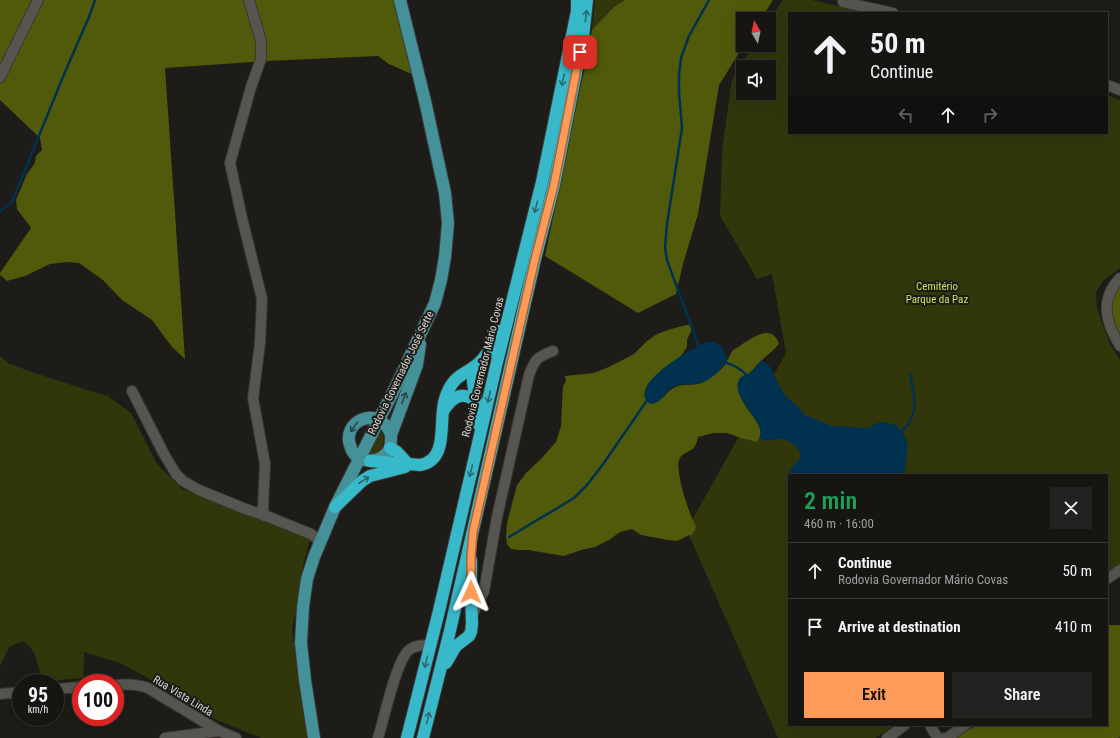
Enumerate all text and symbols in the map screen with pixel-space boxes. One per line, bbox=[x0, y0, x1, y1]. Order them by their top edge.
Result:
one-way arrow bbox=[582, 10, 589, 23]
north arrow bbox=[736, 12, 776, 52]
map controls bbox=[736, 12, 776, 100]
text: 50 m bbox=[870, 27, 926, 60]
icon: ahead bbox=[804, 28, 856, 80]
pin bbox=[563, 35, 597, 69]
icon: arrive bbox=[569, 41, 591, 63]
button: sound bbox=[736, 60, 776, 100]
text: Continue bbox=[870, 61, 933, 82]
one-way arrow bbox=[559, 73, 567, 86]
icon: left bbox=[895, 104, 917, 126]
icon: ahead bbox=[937, 104, 959, 126]
icon: right bbox=[979, 104, 1001, 126]
one-way arrow bbox=[531, 200, 539, 213]
park label: Cemitério Parque da Paz bbox=[906, 280, 968, 306]
street label: Rodovia Governador Mário Covas bbox=[459, 296, 507, 438]
street label: Rodovia Governador José Sette bbox=[365, 309, 437, 437]
one-way arrow bbox=[484, 390, 492, 403]
one-way arrow bbox=[401, 392, 408, 405]
one-way arrow bbox=[350, 422, 358, 433]
one-way arrow bbox=[467, 464, 475, 477]
one-way arrow bbox=[358, 476, 369, 484]
text: 2 min bbox=[804, 487, 857, 515]
button: close bbox=[1050, 487, 1092, 529]
text: 460 m · 16:00 bbox=[804, 516, 874, 531]
text: Continue bbox=[838, 554, 892, 572]
icon: ahead bbox=[804, 560, 826, 582]
text: 50 m bbox=[1062, 562, 1092, 580]
position arrow bbox=[450, 571, 492, 613]
text: Rodovia Governador Mário Covas bbox=[838, 572, 1008, 587]
icon: arrive bbox=[804, 616, 826, 638]
text: Arrive at destination bbox=[838, 618, 961, 636]
text: 410 m bbox=[1055, 618, 1092, 636]
one-way arrow bbox=[421, 655, 429, 668]
button: Exit bbox=[804, 672, 944, 718]
button: Share bbox=[952, 672, 1092, 718]
street label: Rua Vista Linda bbox=[151, 673, 215, 719]
speed limit sign: 100 bbox=[72, 674, 124, 726]
text: 95 bbox=[28, 683, 48, 707]
text: km/h bbox=[28, 704, 48, 715]
one-way arrow bbox=[425, 712, 432, 725]

